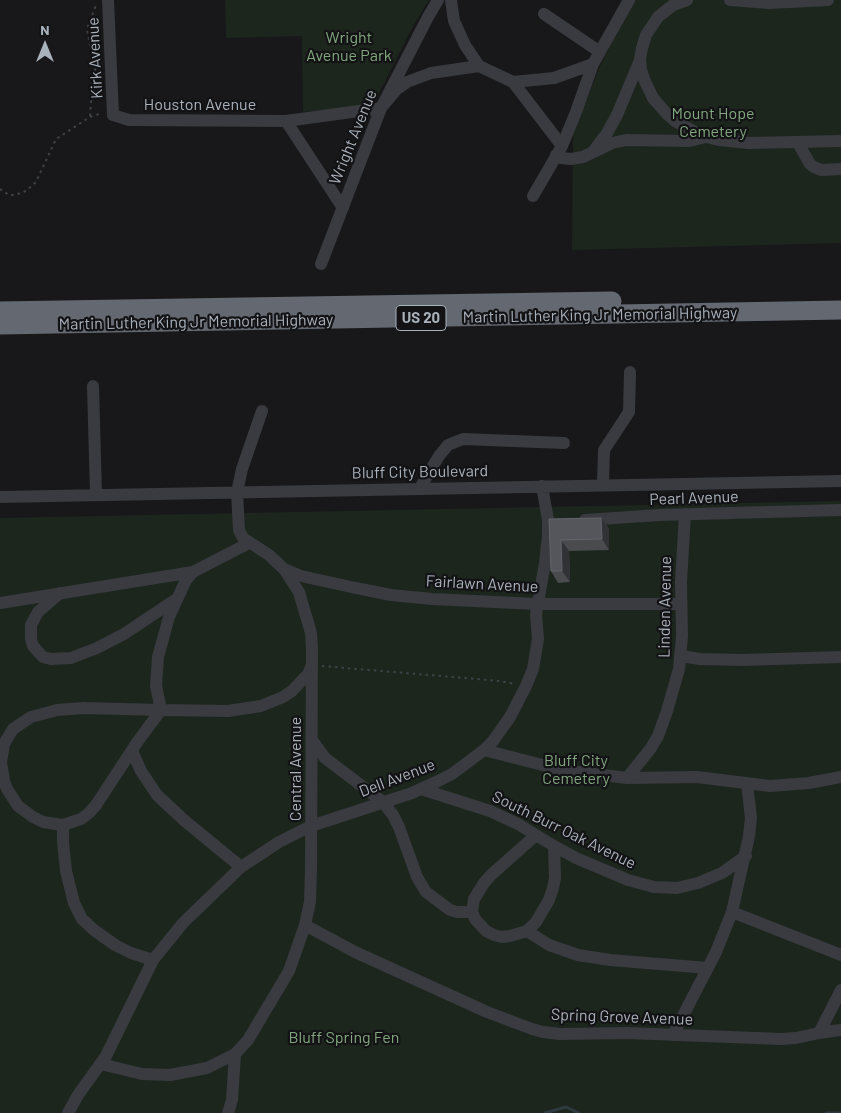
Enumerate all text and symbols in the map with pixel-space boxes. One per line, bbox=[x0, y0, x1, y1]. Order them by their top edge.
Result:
street label: Kirk Avenue bbox=[83, 17, 107, 99]
north arrow bbox=[20, 20, 70, 70]
text: N bbox=[40, 21, 50, 38]
park label: Wright Avenue Park bbox=[306, 28, 392, 66]
street label: Wright Avenue bbox=[325, 87, 381, 187]
street label: Houston Avenue bbox=[144, 95, 256, 115]
park label: Mount Hope Cemetery bbox=[672, 104, 754, 142]
street label: Martin Luther King Jr Memorial Highway bbox=[463, 303, 737, 327]
road number: US 20 bbox=[396, 306, 446, 330]
street label: Martin Luther King Jr Memorial Highway bbox=[59, 310, 333, 334]
street label: Bluff City Boulevard bbox=[352, 461, 488, 483]
street label: Pearl Avenue bbox=[649, 487, 739, 509]
street label: Linden Avenue bbox=[655, 556, 675, 658]
street label: Fairlawn Avenue bbox=[425, 571, 539, 597]
street label: Central Avenue bbox=[286, 717, 306, 821]
park label: Bluff City Cemetery bbox=[542, 751, 610, 789]
street label: Dell Avenue bbox=[356, 755, 438, 801]
street label: South Burr Oak Avenue bbox=[489, 787, 639, 873]
street label: Spring Grove Avenue bbox=[551, 1005, 693, 1029]
park label: Bluff Spring Fen bbox=[289, 1028, 399, 1048]

